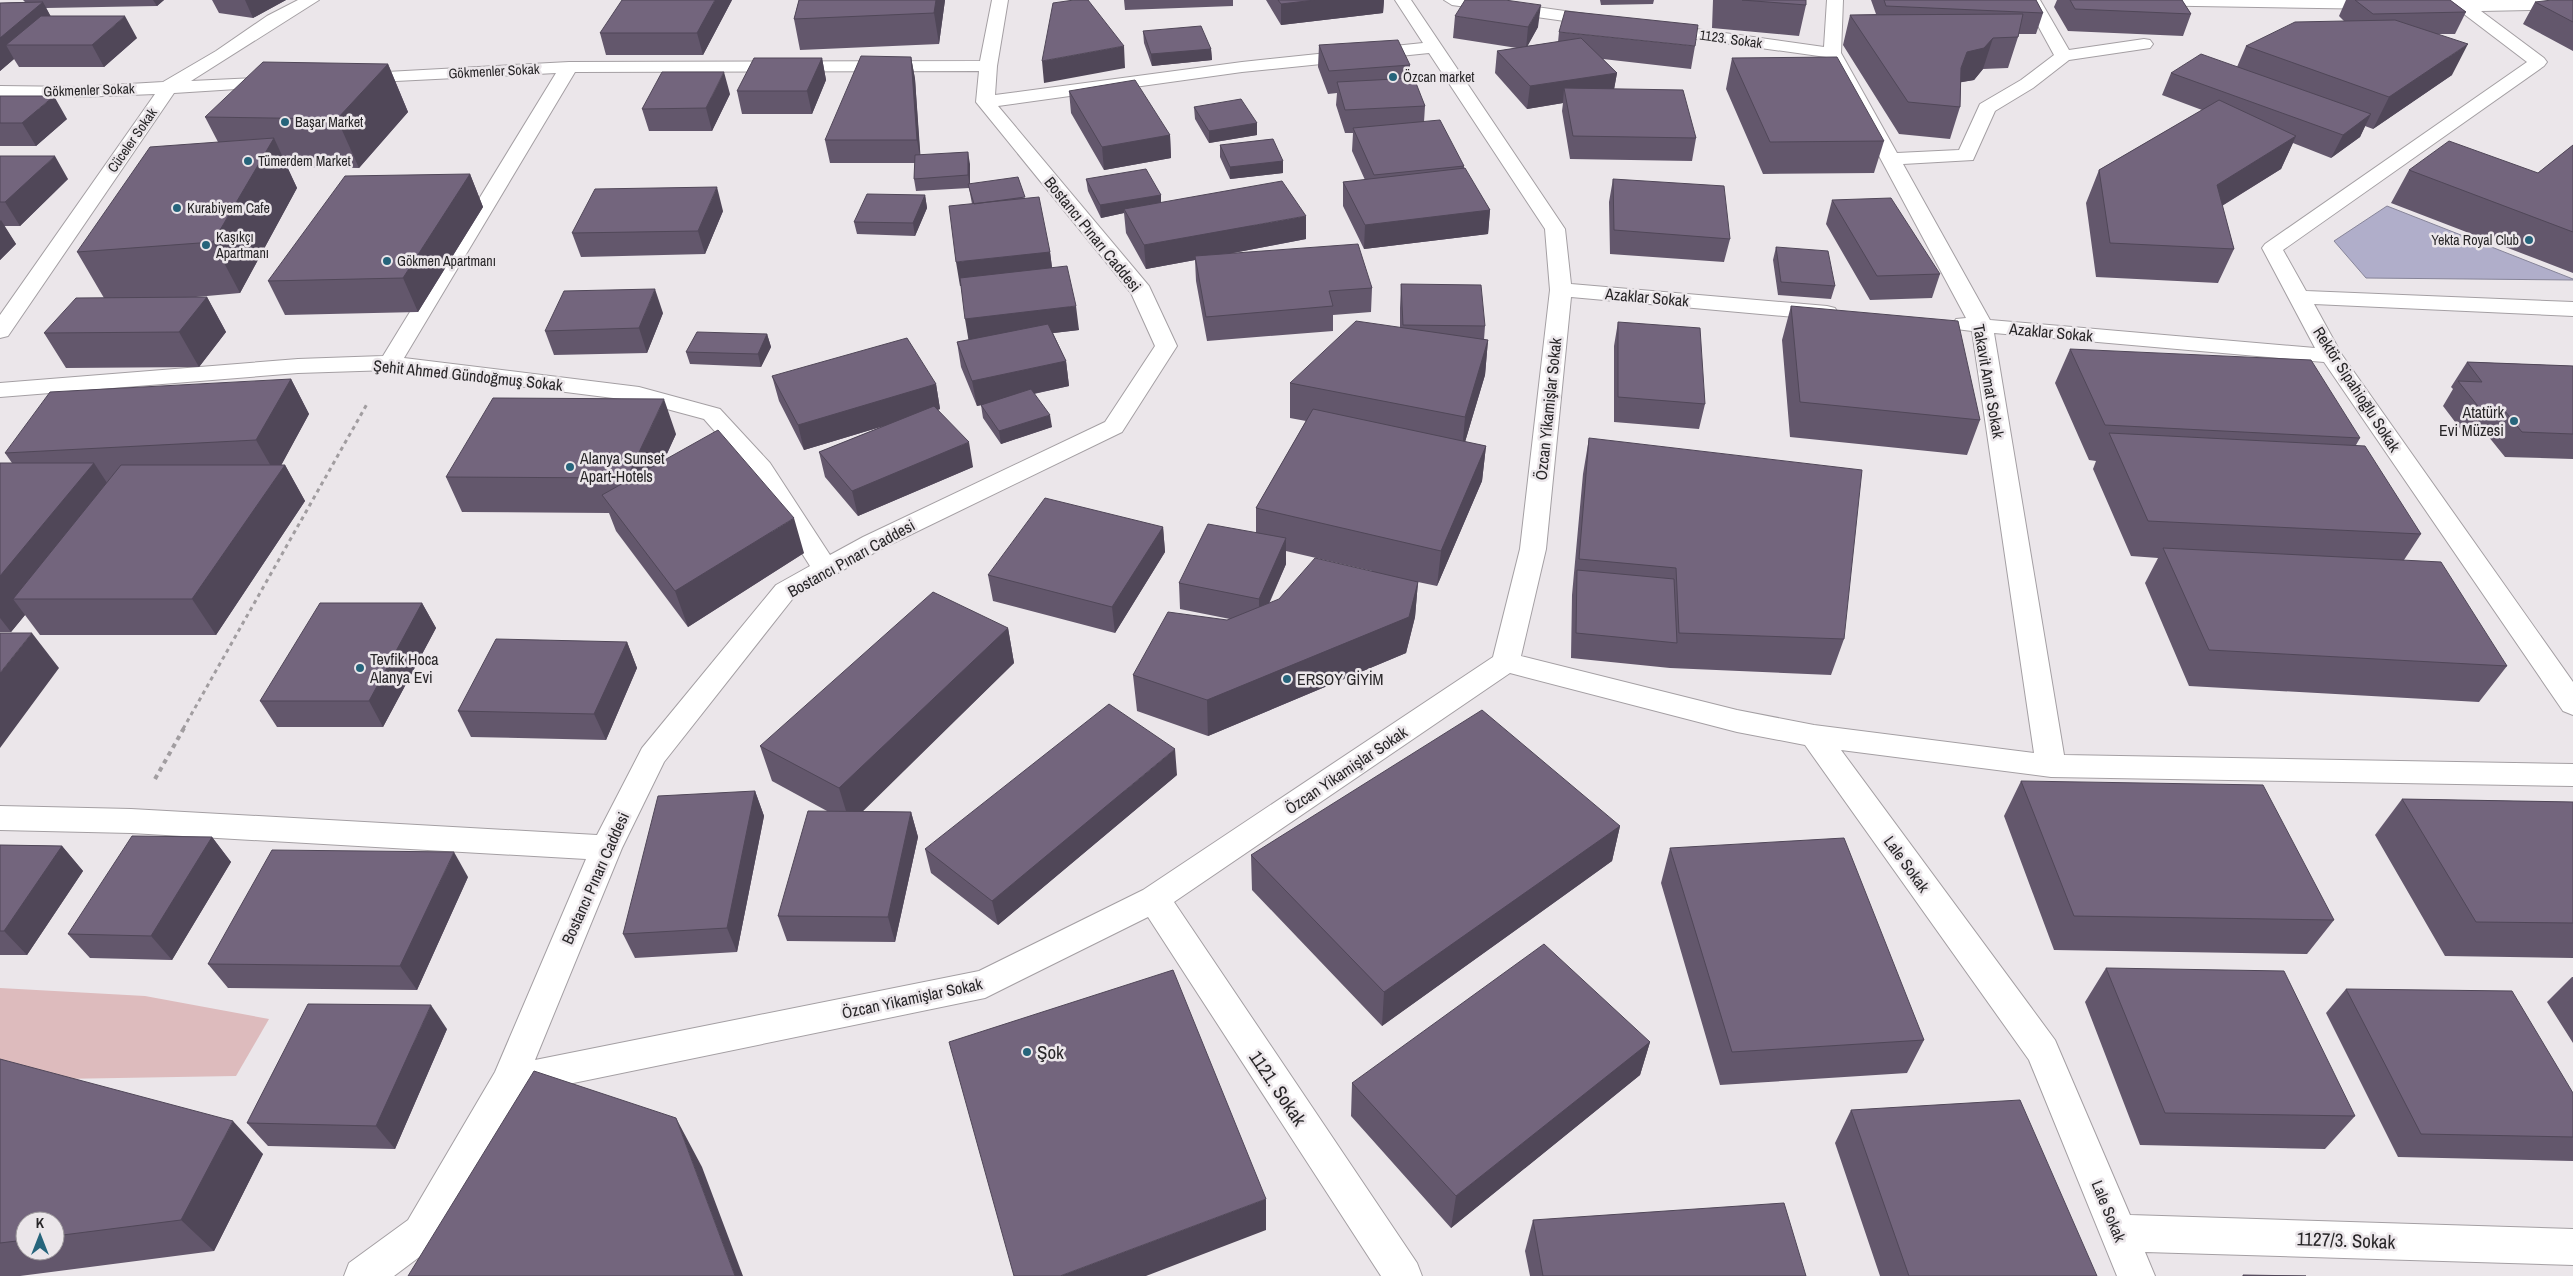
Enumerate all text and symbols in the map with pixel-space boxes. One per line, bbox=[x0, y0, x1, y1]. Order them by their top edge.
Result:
street label: 1123. Sokak bbox=[1699, 26, 1764, 52]
street label: Gökmenler Sokak bbox=[448, 60, 540, 82]
place label: Özcan market bbox=[1403, 68, 1474, 86]
marker: Özcan market bbox=[1387, 71, 1399, 83]
street label: Gökmenler Sokak bbox=[43, 79, 135, 101]
street label: Cüceler Sokak bbox=[103, 104, 161, 176]
place label: Başar Market bbox=[295, 113, 363, 131]
marker: Başar Market bbox=[279, 116, 291, 128]
place label: Tümerdem Market bbox=[258, 152, 351, 170]
marker: Tümerdem Market bbox=[242, 155, 254, 167]
street label: Bostancı Pınarı Caddesi bbox=[1040, 172, 1146, 296]
place label: Kurabiyem Cafe bbox=[187, 199, 270, 217]
marker: Kurabiyem Cafe bbox=[171, 202, 183, 214]
place label: Kaşıkçı Apartmanı bbox=[215, 228, 269, 262]
place label: Yekta Royal Club bbox=[2431, 231, 2519, 249]
marker: Yekta Royal Club bbox=[2523, 234, 2535, 246]
marker: Kaşıkçı Apartmanı bbox=[200, 239, 212, 251]
place label: Gökmen Apartmanı bbox=[397, 252, 496, 270]
marker: Gökmen Apartmanı bbox=[381, 255, 393, 267]
street label: Azaklar Sokak bbox=[1603, 282, 1690, 312]
street label: Azaklar Sokak bbox=[2007, 317, 2094, 347]
street label: Takavit Amat Sokak bbox=[1968, 322, 2010, 440]
street label: Rektör Sipahioğlu Sokak bbox=[2308, 322, 2406, 456]
street label: Özcan Yikamişlar Sokak bbox=[1530, 336, 1566, 481]
street label: Şehit Ahmed Gündoğmuş Sokak bbox=[372, 354, 564, 396]
place label: Atatürk Evi Müzesi bbox=[2439, 401, 2504, 441]
marker: Atatürk Evi Müzesi bbox=[2508, 415, 2520, 427]
place label: Alanya Sunset Apart-Hotels bbox=[579, 447, 665, 487]
marker: Alanya Sunset Apart-Hotels bbox=[564, 461, 576, 473]
street label: Bostancı Pınarı Caddesi bbox=[783, 514, 919, 602]
place label: Tevfik Hoca Alanya Evi bbox=[369, 648, 439, 688]
marker: Tevfik Hoca Alanya Evi bbox=[354, 662, 366, 674]
place label: ERSOY GİYİM bbox=[1297, 668, 1384, 690]
marker: ERSOY GİYİM bbox=[1281, 673, 1293, 685]
street label: Özcan Yikamişlar Sokak bbox=[1281, 721, 1412, 819]
street label: Bostancı Pınarı Caddesi bbox=[556, 809, 634, 947]
street label: Lale Sokak bbox=[1879, 831, 1935, 897]
street label: Özcan Yikamişlar Sokak bbox=[840, 972, 985, 1024]
place label: Şok bbox=[1037, 1039, 1064, 1065]
street label: 1121. Sokak bbox=[1243, 1045, 1313, 1131]
marker: Şok bbox=[1021, 1046, 1033, 1058]
street label: Lale Sokak bbox=[2087, 1177, 2132, 1246]
north arrow bbox=[15, 1211, 65, 1261]
text: K bbox=[36, 1214, 45, 1232]
street label: 1127/3. Sokak bbox=[2296, 1225, 2396, 1255]

